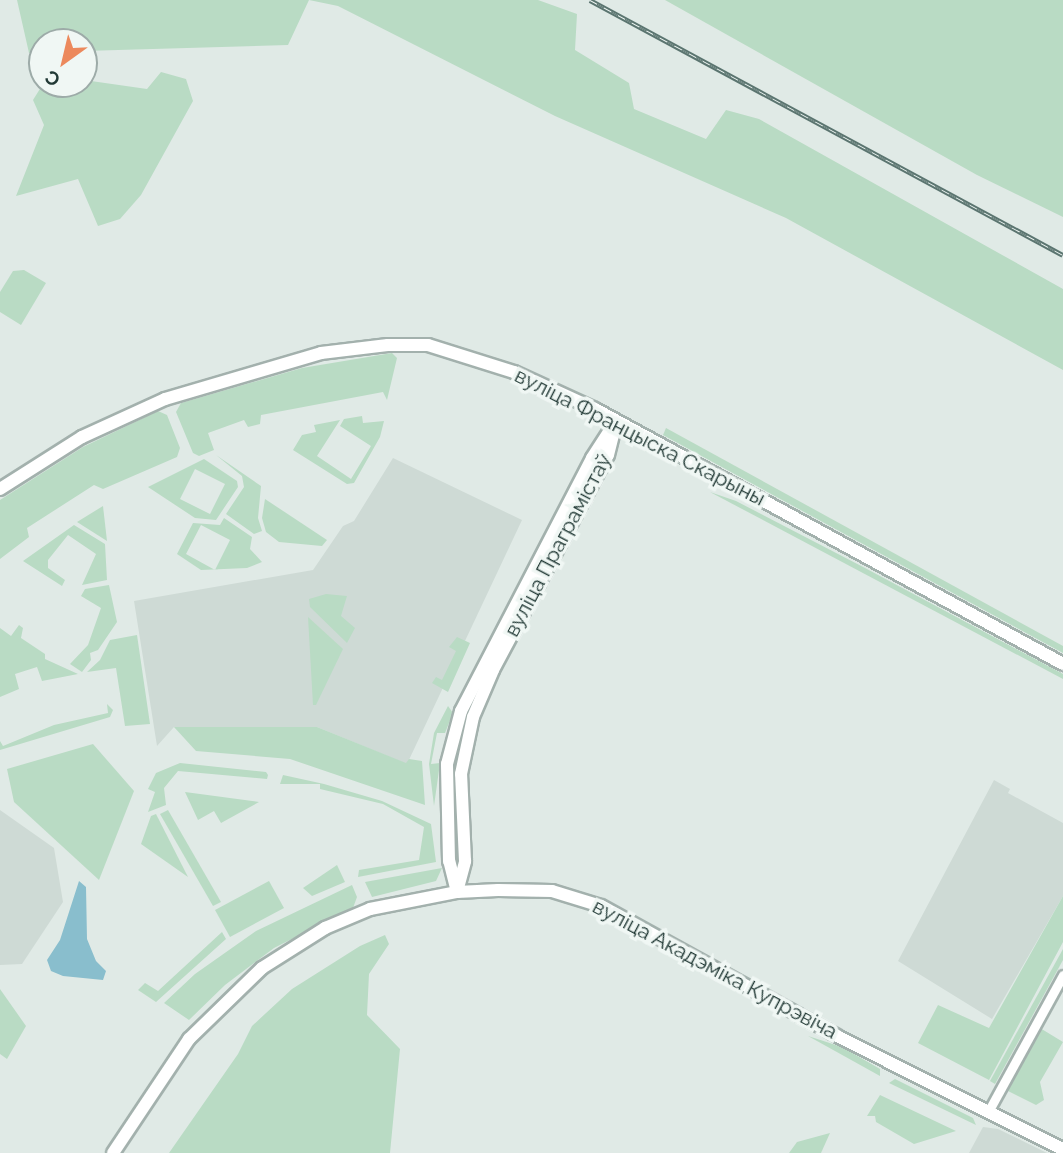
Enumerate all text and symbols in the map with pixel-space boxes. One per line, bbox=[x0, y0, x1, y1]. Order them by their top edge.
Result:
north arrow bbox=[28, 28, 98, 98]
text: С bbox=[41, 66, 64, 92]
street label: вуліца Францыска Скарыны bbox=[511, 363, 769, 511]
street label: вуліца Праграмістаў bbox=[499, 449, 617, 641]
street label: вуліца Акадэміка Купрэвіча bbox=[588, 894, 842, 1044]

